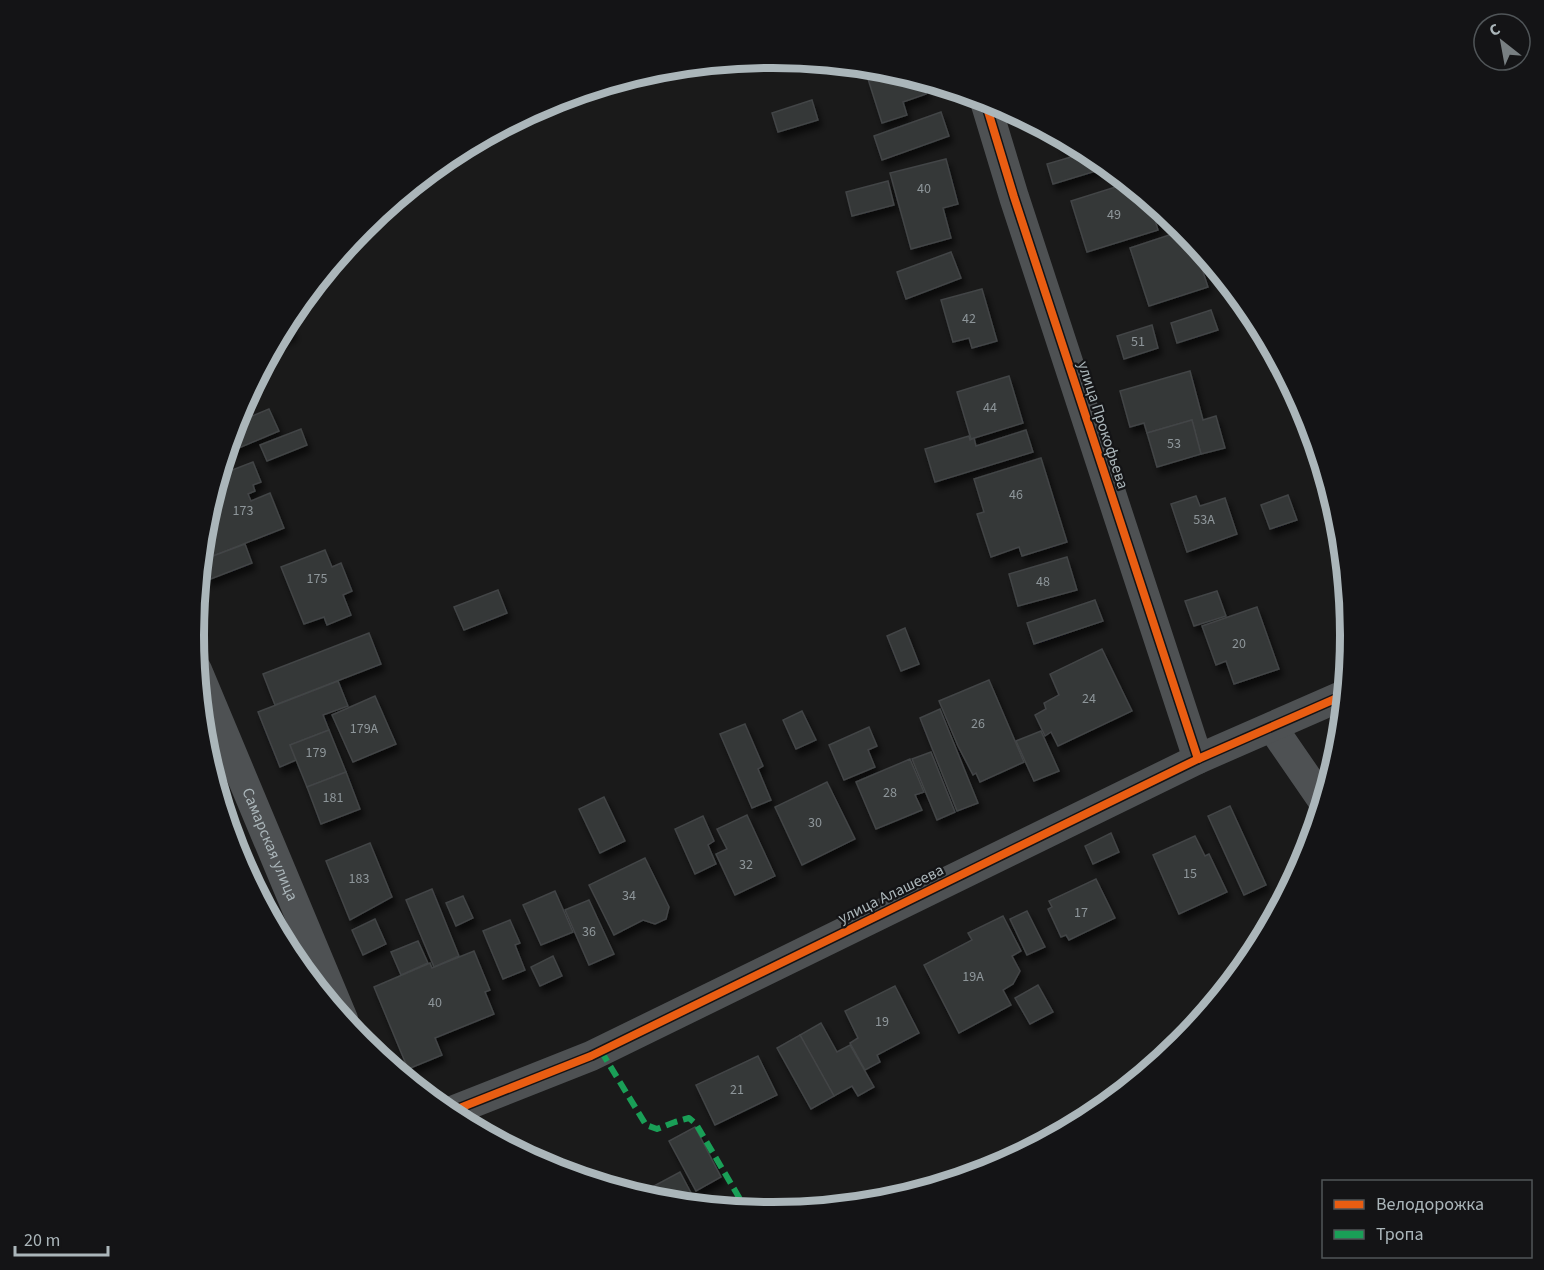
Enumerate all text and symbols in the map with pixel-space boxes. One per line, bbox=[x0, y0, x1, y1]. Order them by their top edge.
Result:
north arrow bbox=[1472, 12, 1532, 72]
text: С bbox=[1485, 18, 1504, 42]
house number: 40 bbox=[917, 179, 931, 199]
house number: 49 bbox=[1107, 205, 1121, 225]
house number: 42 bbox=[962, 309, 976, 329]
house number: 51 bbox=[1131, 332, 1145, 352]
street label: улица Прокофьева bbox=[1072, 358, 1134, 492]
house number: 44 bbox=[983, 398, 997, 418]
house number: 53 bbox=[1167, 434, 1181, 454]
house number: 46 bbox=[1009, 485, 1023, 505]
house number: 173 bbox=[233, 501, 253, 521]
house number: 53А bbox=[1193, 510, 1215, 530]
house number: 175 bbox=[307, 569, 327, 589]
house number: 48 bbox=[1036, 572, 1050, 592]
house number: 20 bbox=[1232, 634, 1246, 654]
house number: 24 bbox=[1082, 689, 1096, 709]
house number: 26 bbox=[971, 714, 985, 734]
house number: 179А bbox=[350, 719, 379, 739]
house number: 179 bbox=[306, 743, 326, 763]
house number: 28 bbox=[883, 783, 897, 803]
street label: Самарская улица bbox=[236, 784, 303, 904]
house number: 181 bbox=[323, 788, 343, 808]
house number: 30 bbox=[808, 813, 822, 833]
house number: 32 bbox=[739, 855, 753, 875]
street label: улица Алашеева bbox=[835, 859, 947, 929]
house number: 15 bbox=[1183, 864, 1197, 884]
house number: 183 bbox=[349, 869, 369, 889]
house number: 34 bbox=[622, 886, 636, 906]
house number: 17 bbox=[1074, 903, 1088, 923]
house number: 36 bbox=[582, 922, 596, 942]
house number: 19А bbox=[962, 967, 984, 987]
house number: 40 bbox=[428, 993, 442, 1013]
house number: 19 bbox=[875, 1012, 889, 1032]
house number: 21 bbox=[730, 1080, 744, 1100]
legend bbox=[1322, 1180, 1532, 1258]
text: Велодорожка bbox=[1376, 1192, 1484, 1217]
scale bar bbox=[15, 1219, 108, 1257]
text: Тропа bbox=[1376, 1222, 1424, 1247]
text: 20 m bbox=[24, 1228, 60, 1253]

